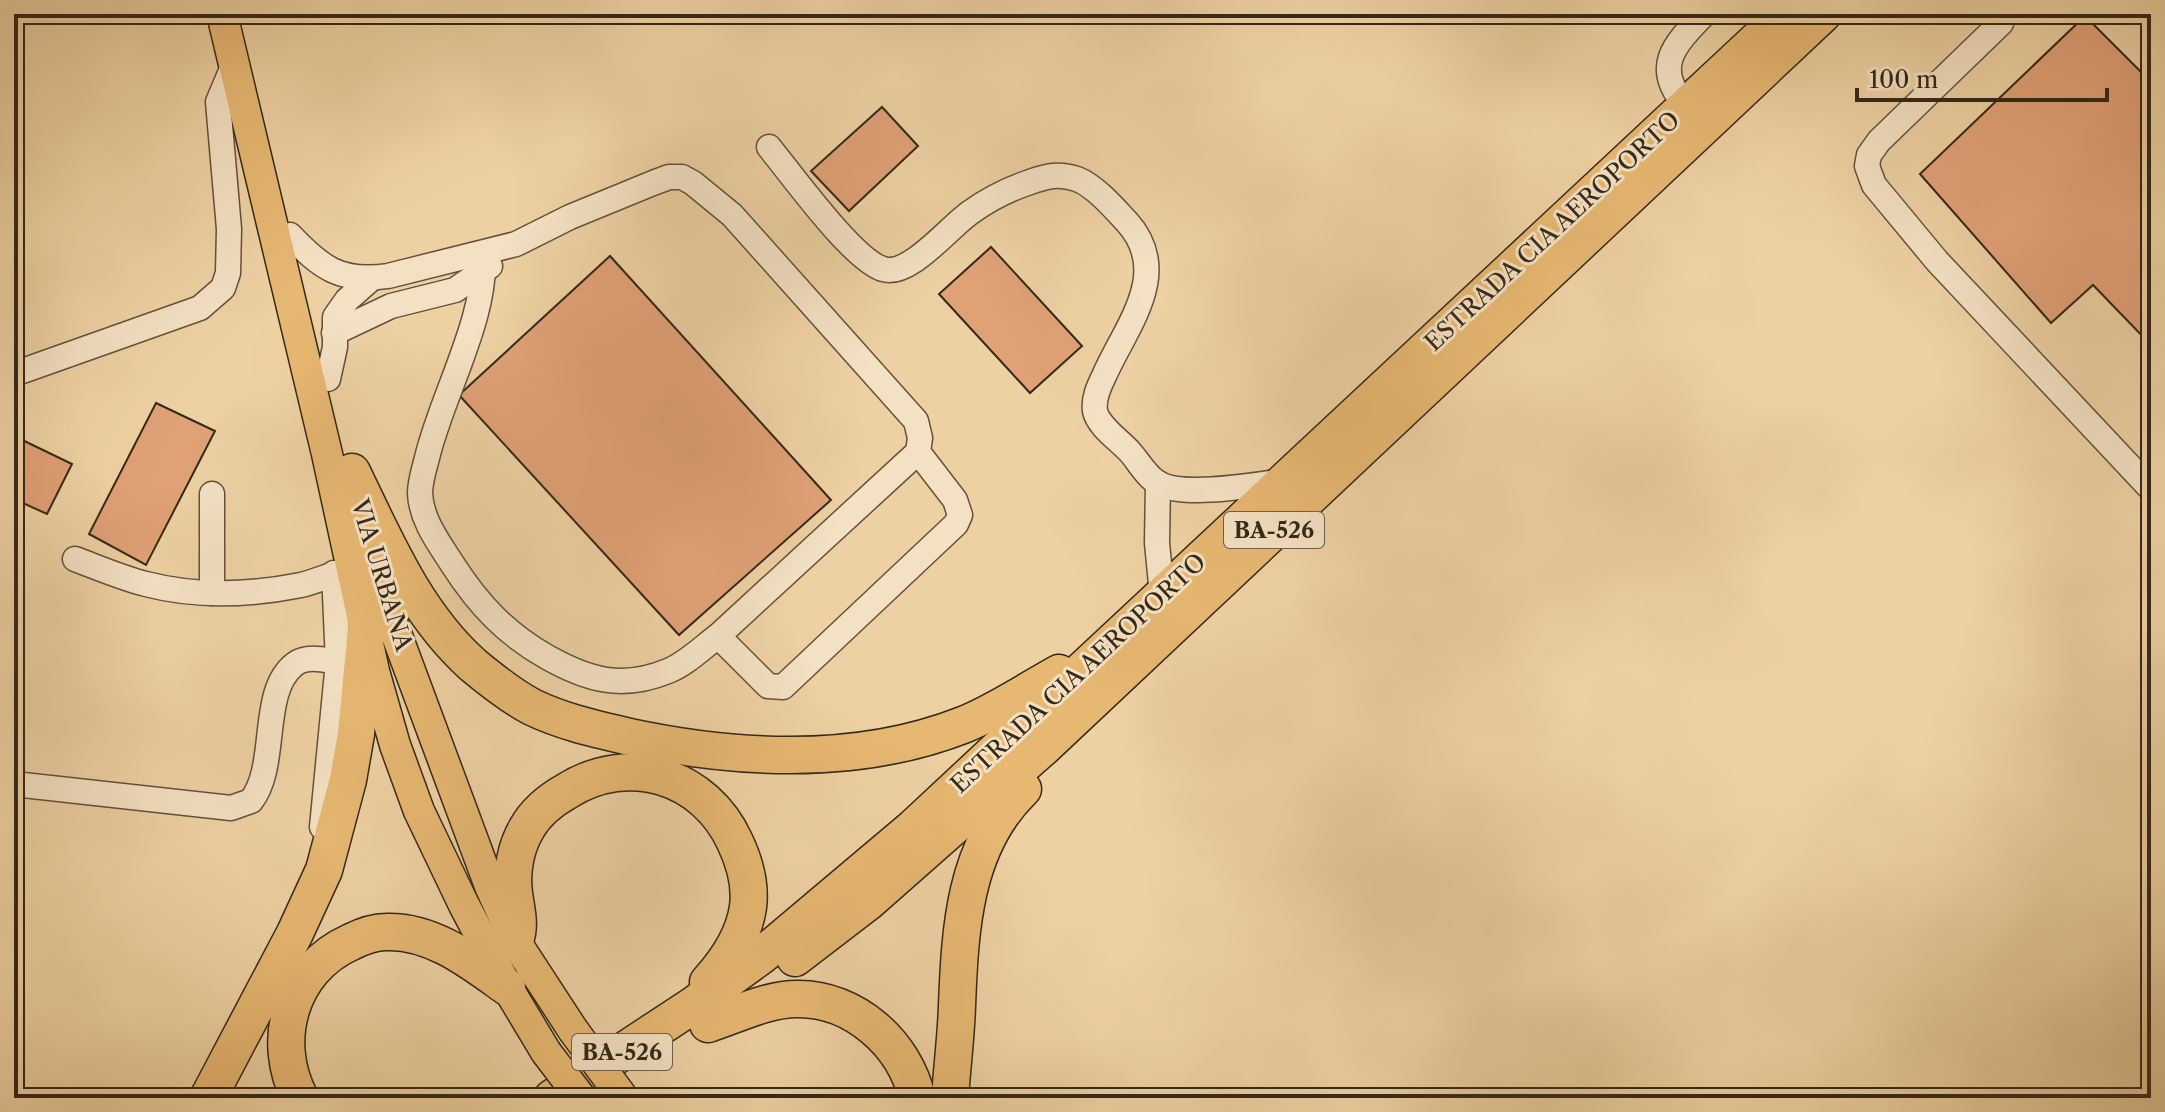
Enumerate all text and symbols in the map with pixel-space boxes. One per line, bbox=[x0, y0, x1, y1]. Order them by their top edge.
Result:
scale bar bbox=[1857, 52, 2107, 102]
text: 100 m bbox=[1869, 65, 1938, 94]
street label: ESTRADA CIA AEROPORTO bbox=[1419, 105, 1685, 357]
street label: VIA URBANA bbox=[345, 495, 419, 656]
road number: BA-526 bbox=[1224, 512, 1324, 548]
street label: ESTRADA CIA AEROPORTO bbox=[945, 547, 1211, 799]
road number: BA-526 bbox=[572, 1034, 672, 1070]

